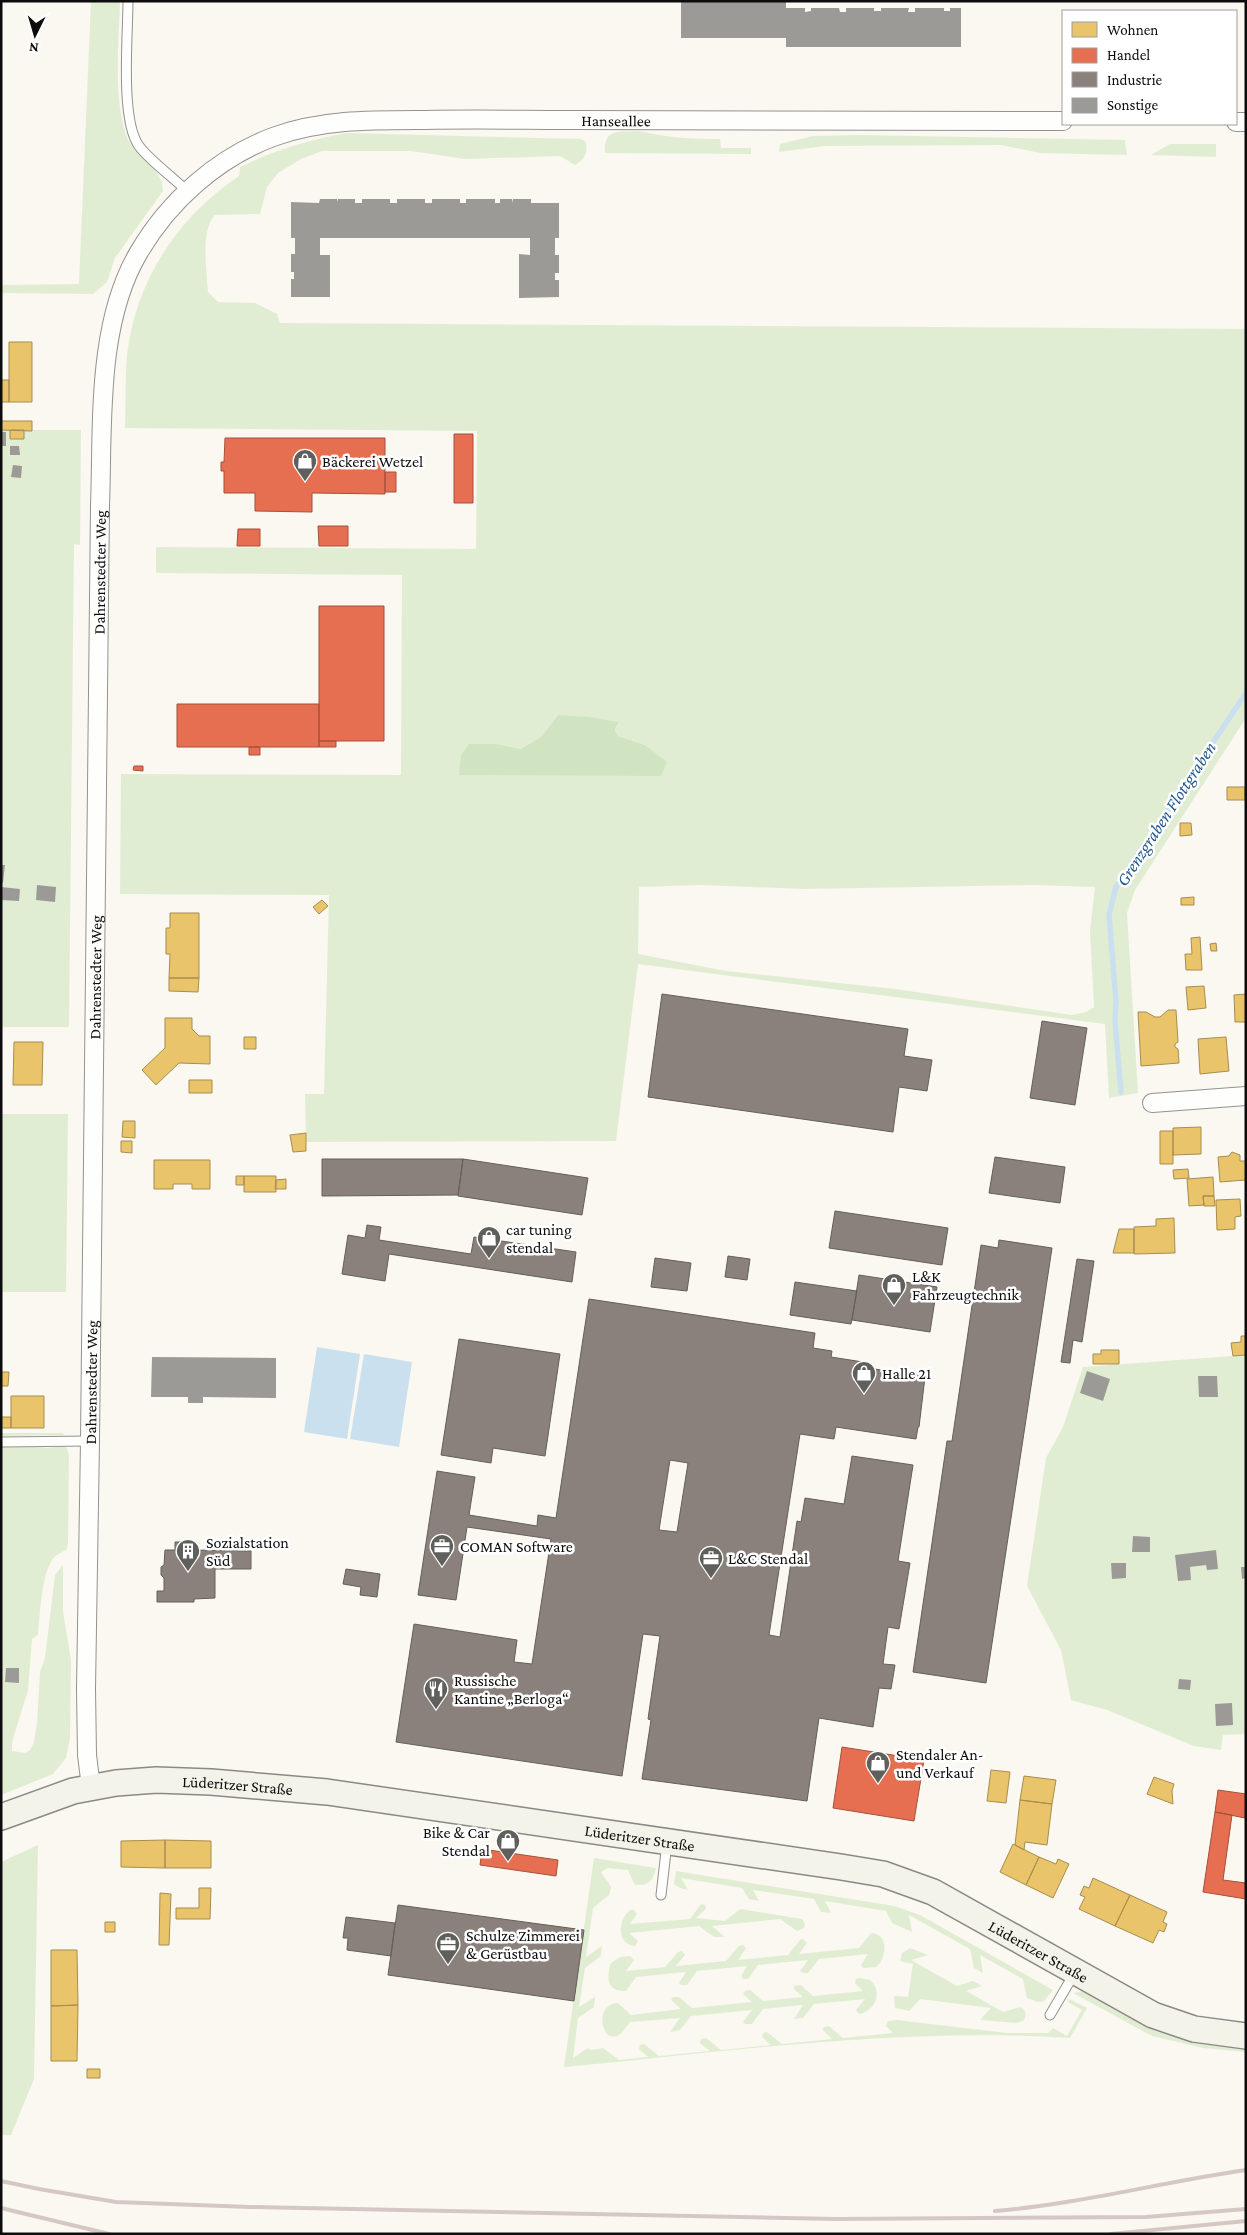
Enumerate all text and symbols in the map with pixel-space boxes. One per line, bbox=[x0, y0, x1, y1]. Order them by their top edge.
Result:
north arrow bbox=[10, 10, 60, 60]
legend bbox=[1062, 10, 1237, 125]
text: Wohnen bbox=[1107, 22, 1158, 38]
text: N bbox=[28, 40, 39, 56]
text: Handel bbox=[1107, 47, 1150, 63]
text: Industrie bbox=[1107, 72, 1163, 88]
text: Sonstige bbox=[1107, 97, 1158, 114]
street label: Hanseallee bbox=[581, 112, 651, 129]
shop icon: Bäckerei Wetzel bbox=[292, 448, 318, 482]
place label: Bäckerei Wetzel bbox=[322, 453, 423, 470]
street label: Dahrenstedter Weg bbox=[90, 510, 109, 635]
water label: Grenzgraben Flottgraben bbox=[1112, 738, 1220, 890]
street label: Dahrenstedter Weg bbox=[86, 915, 105, 1040]
place label: car tuning stendal bbox=[506, 1221, 572, 1256]
shop icon: car tuning stendal bbox=[476, 1225, 502, 1259]
place label: L&K Fahrzeugtechnik bbox=[912, 1268, 1019, 1304]
shop icon: L&K Fahrzeugtechnik bbox=[881, 1272, 907, 1306]
street label: Dahrenstedter Weg bbox=[81, 1320, 101, 1444]
shop icon: Halle 21 bbox=[851, 1360, 877, 1394]
place label: Halle 21 bbox=[882, 1365, 931, 1382]
office icon: COMAN Software bbox=[429, 1533, 455, 1567]
place label: Sozialstation Süd bbox=[206, 1534, 289, 1569]
building icon: Sozialstation Süd bbox=[175, 1538, 201, 1572]
place label: COMAN Software bbox=[460, 1538, 573, 1555]
office icon: L&C Stendal bbox=[698, 1545, 724, 1579]
place label: L&C Stendal bbox=[728, 1550, 808, 1567]
place label: Russische Kantine „Berloga“ bbox=[454, 1672, 569, 1708]
restaurant icon: Russische Kantine „Berloga“ bbox=[423, 1676, 449, 1710]
place label: Stendaler An- und Verkauf bbox=[896, 1746, 984, 1781]
shop icon: Stendaler An- und Verkauf bbox=[865, 1750, 891, 1784]
street label: Lüderitzer Straße bbox=[182, 1772, 293, 1798]
street label: Lüderitzer Straße bbox=[584, 1821, 696, 1854]
place label: Bike & Car Stendal bbox=[423, 1824, 490, 1859]
shop icon: Bike & Car Stendal bbox=[495, 1828, 521, 1862]
street label: Lüderitzer Straße bbox=[986, 1917, 1091, 1986]
place label: Schulze Zimmerei & Gerüstbau bbox=[466, 1927, 580, 1962]
office icon: Schulze Zimmerei & Gerüstbau bbox=[435, 1931, 461, 1965]

